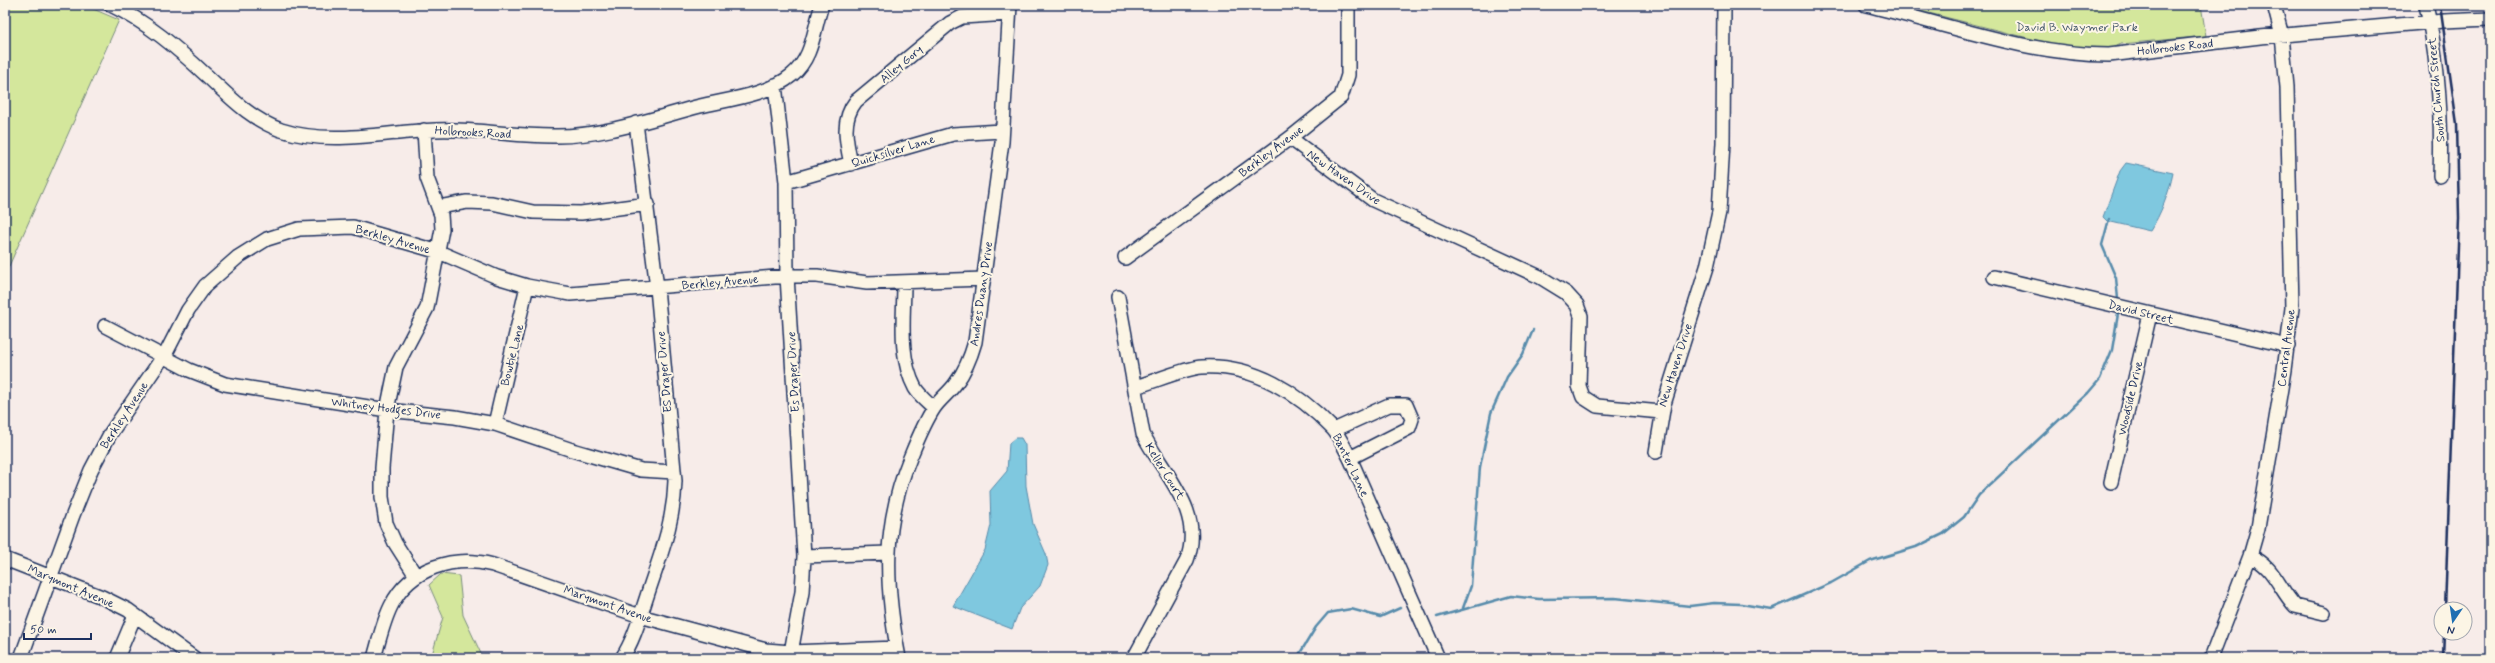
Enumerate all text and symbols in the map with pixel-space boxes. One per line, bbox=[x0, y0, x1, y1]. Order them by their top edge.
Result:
park label: David B. Waymer Park bbox=[2016, 20, 2138, 36]
street label: Holbrooks Road bbox=[2136, 36, 2214, 60]
street label: South Church Street bbox=[2424, 37, 2450, 143]
street label: Alley Gory bbox=[877, 42, 926, 87]
street label: Berkley Avenue bbox=[1236, 122, 1307, 181]
street label: Holbrooks Road bbox=[434, 123, 512, 143]
street label: Quicksilver Lane bbox=[850, 132, 937, 172]
street label: New Haven Drive bbox=[1303, 146, 1383, 209]
street label: Berkley Avenue bbox=[353, 222, 432, 258]
street label: Andres Duany Drive bbox=[967, 241, 997, 348]
street label: Berkley Avenue bbox=[681, 272, 760, 294]
street label: David Street bbox=[2106, 297, 2175, 329]
street label: Central Avenue bbox=[2274, 308, 2300, 388]
street label: Bowtie Lane bbox=[498, 322, 528, 388]
street label: New Haven Drive bbox=[1655, 322, 1697, 409]
street label: ES Draper Drive bbox=[653, 331, 677, 413]
street label: Es Draper Drive bbox=[784, 331, 804, 413]
street label: Woodside Drive bbox=[2115, 359, 2147, 437]
street label: Berkley Avenue bbox=[97, 379, 153, 452]
street label: Whitney Hodges Drive bbox=[330, 394, 442, 425]
street label: Banter Lane bbox=[1328, 431, 1372, 500]
street label: Keller Court bbox=[1140, 440, 1188, 503]
street label: Marymont Avenue bbox=[25, 561, 117, 613]
street label: Marymont Avenue bbox=[561, 582, 654, 628]
north arrow bbox=[2433, 601, 2473, 641]
scale bar bbox=[24, 615, 91, 641]
text: 50 m bbox=[30, 622, 57, 638]
text: N bbox=[2446, 622, 2456, 637]

